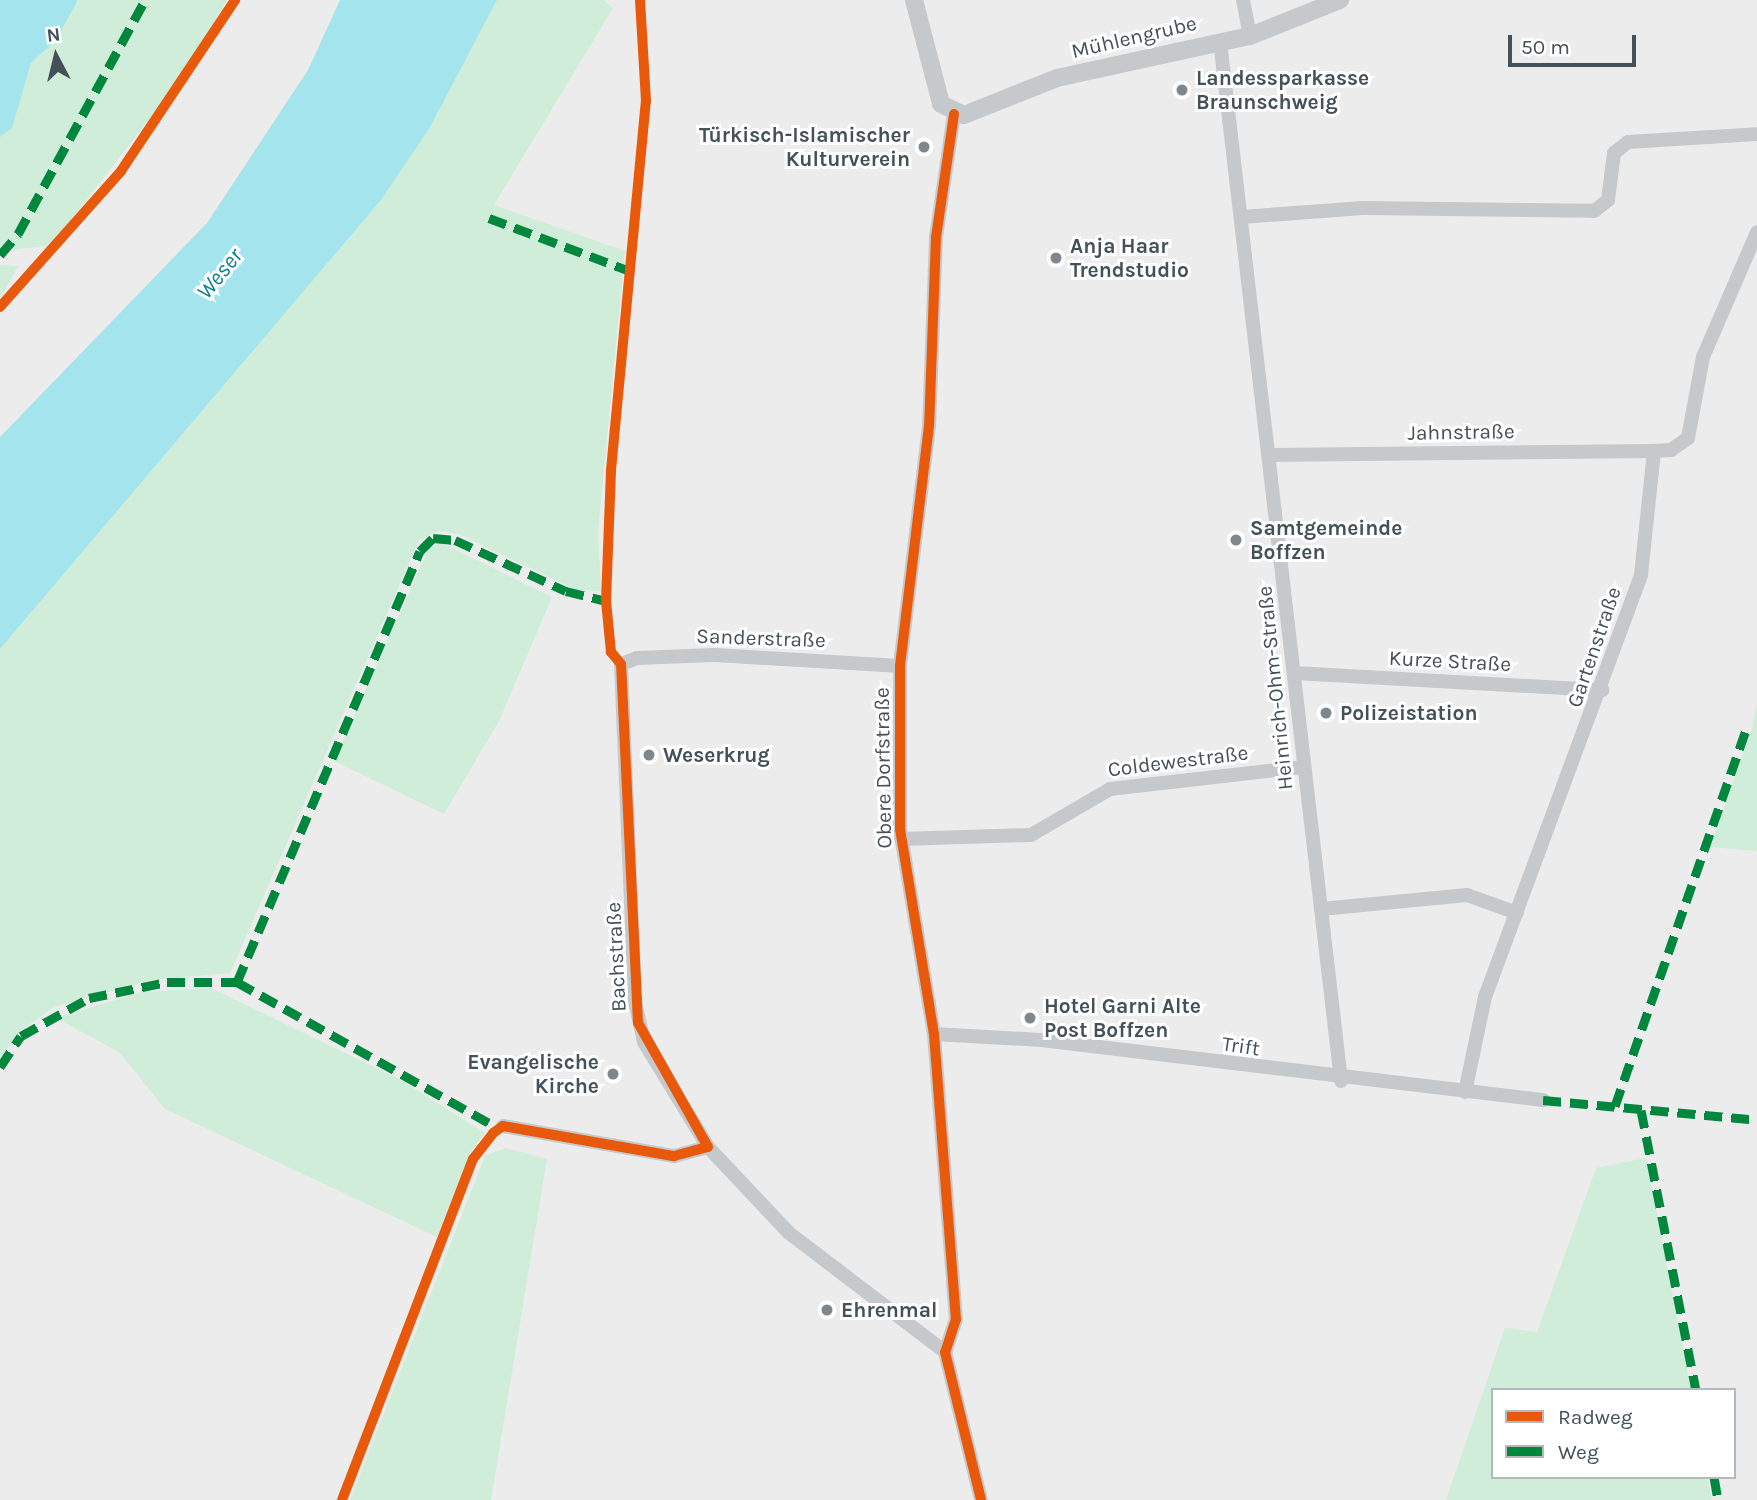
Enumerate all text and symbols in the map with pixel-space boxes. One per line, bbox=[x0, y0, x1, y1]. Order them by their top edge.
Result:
street label: Mühlengrube bbox=[1069, 10, 1199, 64]
north arrow bbox=[21, 21, 91, 91]
scale bar bbox=[1512, 21, 1640, 65]
text: N bbox=[45, 23, 62, 47]
text: 50 m bbox=[1521, 35, 1570, 59]
place label: Landessparkasse Braunschweig bbox=[1196, 65, 1369, 115]
marker: Landessparkasse Braunschweig bbox=[1174, 82, 1190, 98]
place label: Türkisch-Islamischer Kulturverein bbox=[699, 122, 910, 172]
marker: Türkisch-Islamischer Kulturverein bbox=[916, 139, 932, 155]
place label: Anja Haar Trendstudio bbox=[1070, 233, 1189, 283]
water label: Weser bbox=[191, 243, 249, 305]
marker: Anja Haar Trendstudio bbox=[1048, 250, 1064, 266]
street label: Jahnstraße bbox=[1407, 418, 1515, 446]
place label: Samtgemeinde Boffzen bbox=[1250, 515, 1402, 565]
marker: Samtgemeinde Boffzen bbox=[1228, 532, 1244, 548]
street label: Gartenstraße bbox=[1562, 583, 1626, 711]
street label: Heinrich-Ohm-Straße bbox=[1252, 585, 1298, 791]
street label: Sanderstraße bbox=[696, 623, 826, 653]
street label: Kurze Straße bbox=[1388, 645, 1512, 677]
street label: Obere Dorfstraße bbox=[869, 687, 897, 849]
place label: Polizeistation bbox=[1340, 700, 1478, 726]
marker: Polizeistation bbox=[1318, 705, 1334, 721]
street label: Coldewestraße bbox=[1106, 740, 1250, 782]
place label: Weserkrug bbox=[663, 742, 770, 768]
marker: Weserkrug bbox=[641, 747, 657, 763]
street label: Bachstraße bbox=[601, 901, 631, 1013]
place label: Hotel Garni Alte Post Boffzen bbox=[1044, 993, 1201, 1043]
marker: Hotel Garni Alte Post Boffzen bbox=[1022, 1010, 1038, 1026]
street label: Trift bbox=[1220, 1031, 1262, 1061]
place label: Evangelische Kirche bbox=[467, 1049, 599, 1099]
marker: Evangelische Kirche bbox=[605, 1066, 621, 1082]
place label: Ehrenmal bbox=[841, 1297, 937, 1323]
marker: Ehrenmal bbox=[819, 1302, 835, 1318]
legend bbox=[1491, 1388, 1736, 1479]
text: Radweg bbox=[1558, 1405, 1633, 1429]
text: Weg bbox=[1558, 1440, 1599, 1464]

